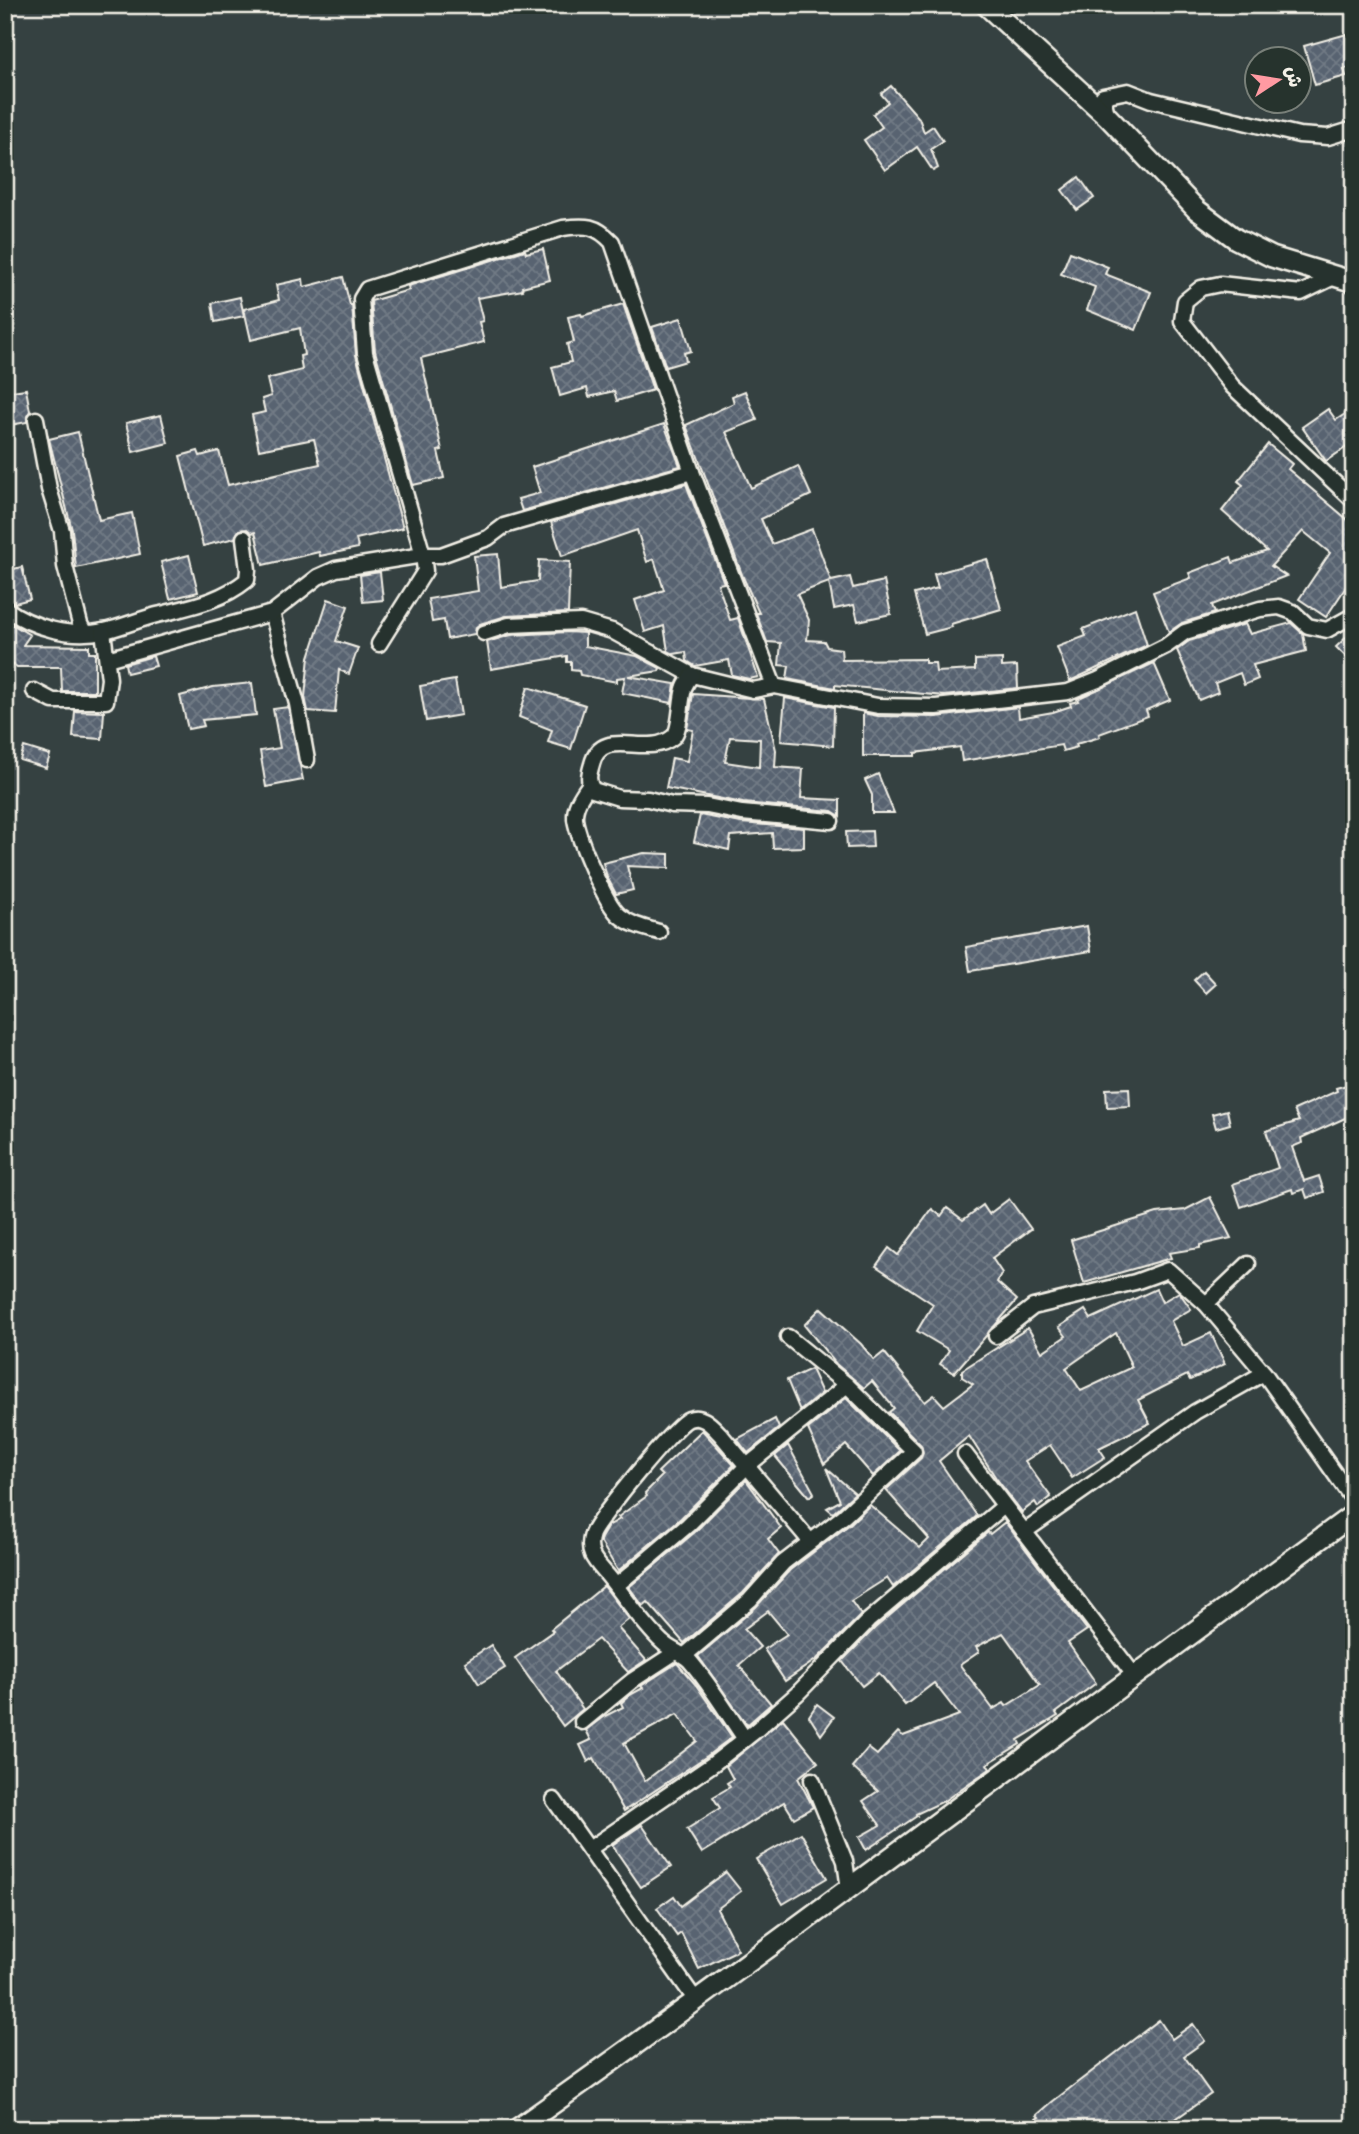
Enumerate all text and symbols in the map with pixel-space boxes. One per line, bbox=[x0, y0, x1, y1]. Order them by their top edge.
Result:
north arrow bbox=[1244, 46, 1314, 116]
text: ش bbox=[1280, 64, 1308, 89]

